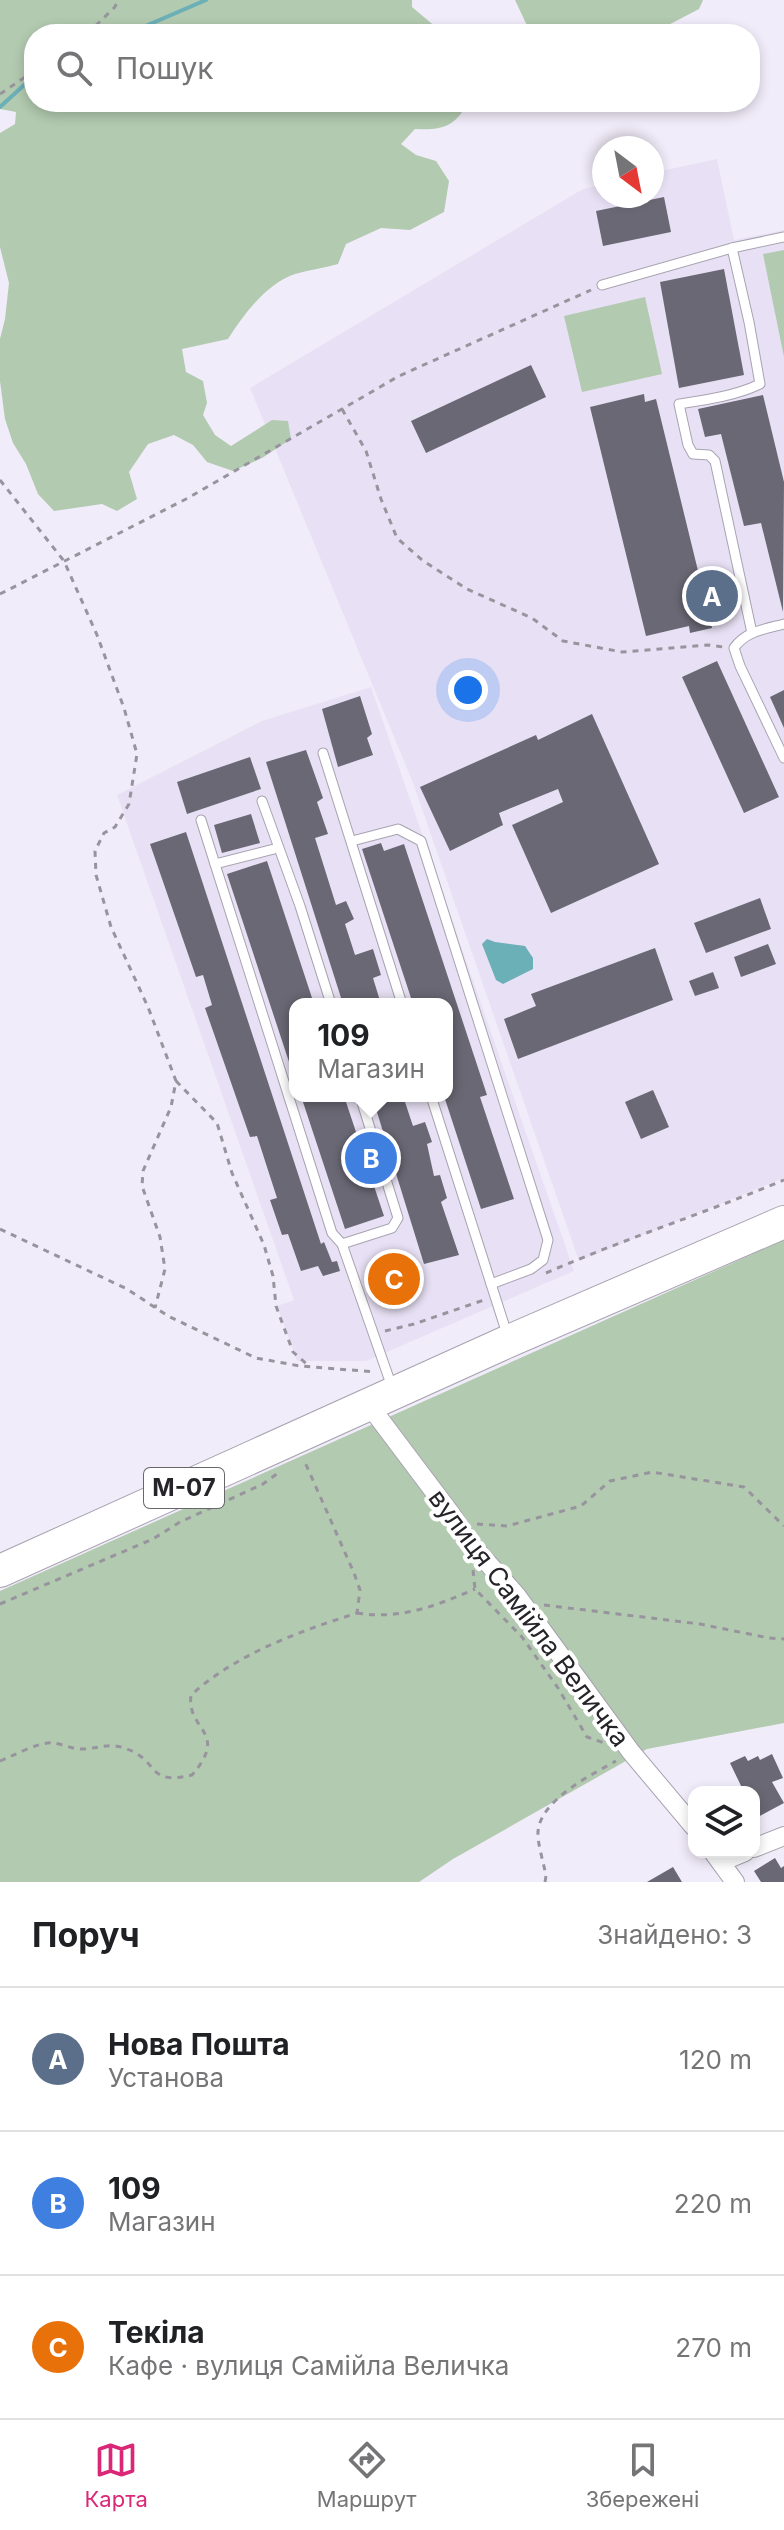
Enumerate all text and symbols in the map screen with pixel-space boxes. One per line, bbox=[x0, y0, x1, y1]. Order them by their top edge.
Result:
search box bbox=[24, 24, 760, 112]
icon: search bbox=[52, 46, 96, 90]
text: Пошук bbox=[116, 50, 214, 86]
north arrow bbox=[592, 136, 664, 208]
pin: A bbox=[686, 566, 738, 626]
your location bbox=[448, 670, 488, 710]
popup bbox=[289, 998, 453, 1102]
text: 109 bbox=[317, 1017, 370, 1053]
text: Магазин bbox=[317, 1053, 425, 1084]
pin: B bbox=[345, 1128, 397, 1188]
pin: C bbox=[368, 1249, 420, 1309]
road number: М-07 bbox=[144, 1468, 224, 1508]
street label: вулиця Самійла Величка bbox=[423, 1483, 636, 1752]
map controls bbox=[688, 1786, 760, 1858]
button: layers bbox=[688, 1786, 760, 1858]
text: Поруч bbox=[32, 1914, 140, 1955]
text: Знайдено: 3 bbox=[597, 1919, 752, 1950]
text: Нова Пошта bbox=[108, 2026, 290, 2062]
text: A bbox=[48, 2044, 68, 2075]
text: 120 m bbox=[679, 2044, 752, 2075]
text: Установа bbox=[108, 2062, 224, 2093]
text: 109 bbox=[108, 2170, 161, 2206]
text: B bbox=[49, 2188, 67, 2219]
text: 220 m bbox=[674, 2188, 752, 2219]
text: Магазин bbox=[108, 2206, 216, 2237]
text: Текіла bbox=[108, 2314, 205, 2350]
text: C bbox=[48, 2332, 68, 2363]
text: 270 m bbox=[675, 2332, 752, 2363]
text: Кафе · вулиця Самійла Величка bbox=[108, 2350, 509, 2381]
tab: Карта bbox=[85, 2438, 148, 2512]
tab: Маршрут bbox=[317, 2438, 417, 2512]
tab: Збережені bbox=[586, 2438, 699, 2512]

